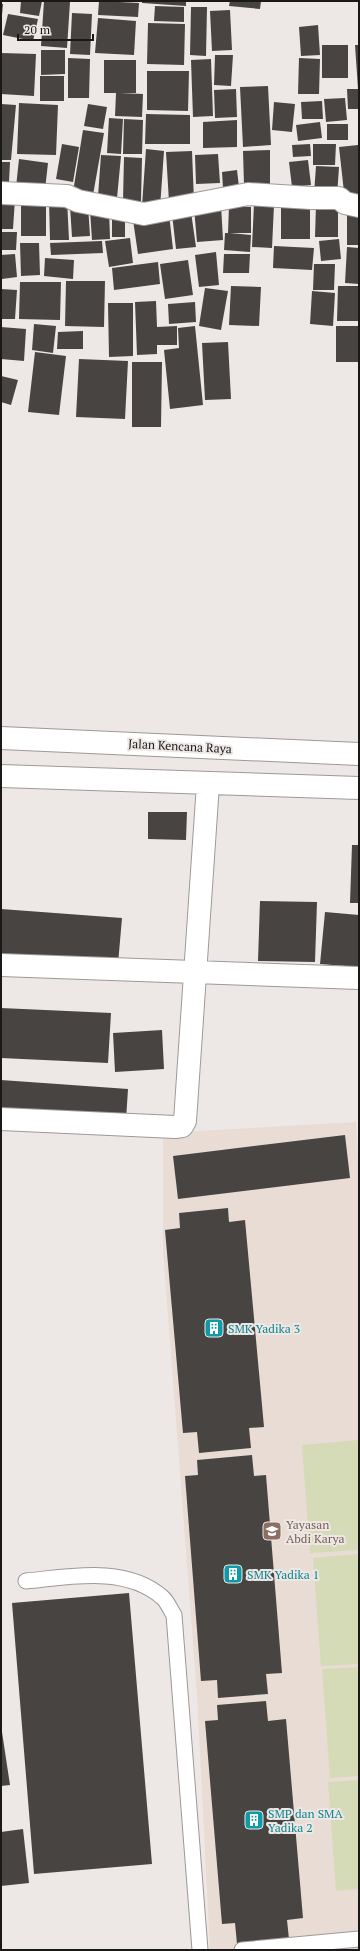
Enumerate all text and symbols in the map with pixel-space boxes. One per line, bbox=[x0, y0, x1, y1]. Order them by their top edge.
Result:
scale bar bbox=[18, 16, 93, 42]
text: 20 m bbox=[24, 22, 51, 37]
street label: Jalan Kencana Raya bbox=[128, 736, 232, 756]
building icon: SMK Yadika 3 bbox=[203, 1317, 225, 1339]
place label: SMK Yadika 3 bbox=[228, 1321, 300, 1336]
place label: Yayasan Abdi Karya bbox=[286, 1517, 345, 1546]
school or university icon: Yayasan Abdi Karya bbox=[261, 1520, 283, 1542]
building icon: SMK Yadika 1 bbox=[222, 1563, 244, 1585]
place label: SMK Yadika 1 bbox=[247, 1567, 319, 1582]
place label: SMP dan SMA Yadika 2 bbox=[268, 1806, 344, 1835]
building icon: SMP dan SMA Yadika 2 bbox=[243, 1809, 265, 1831]

